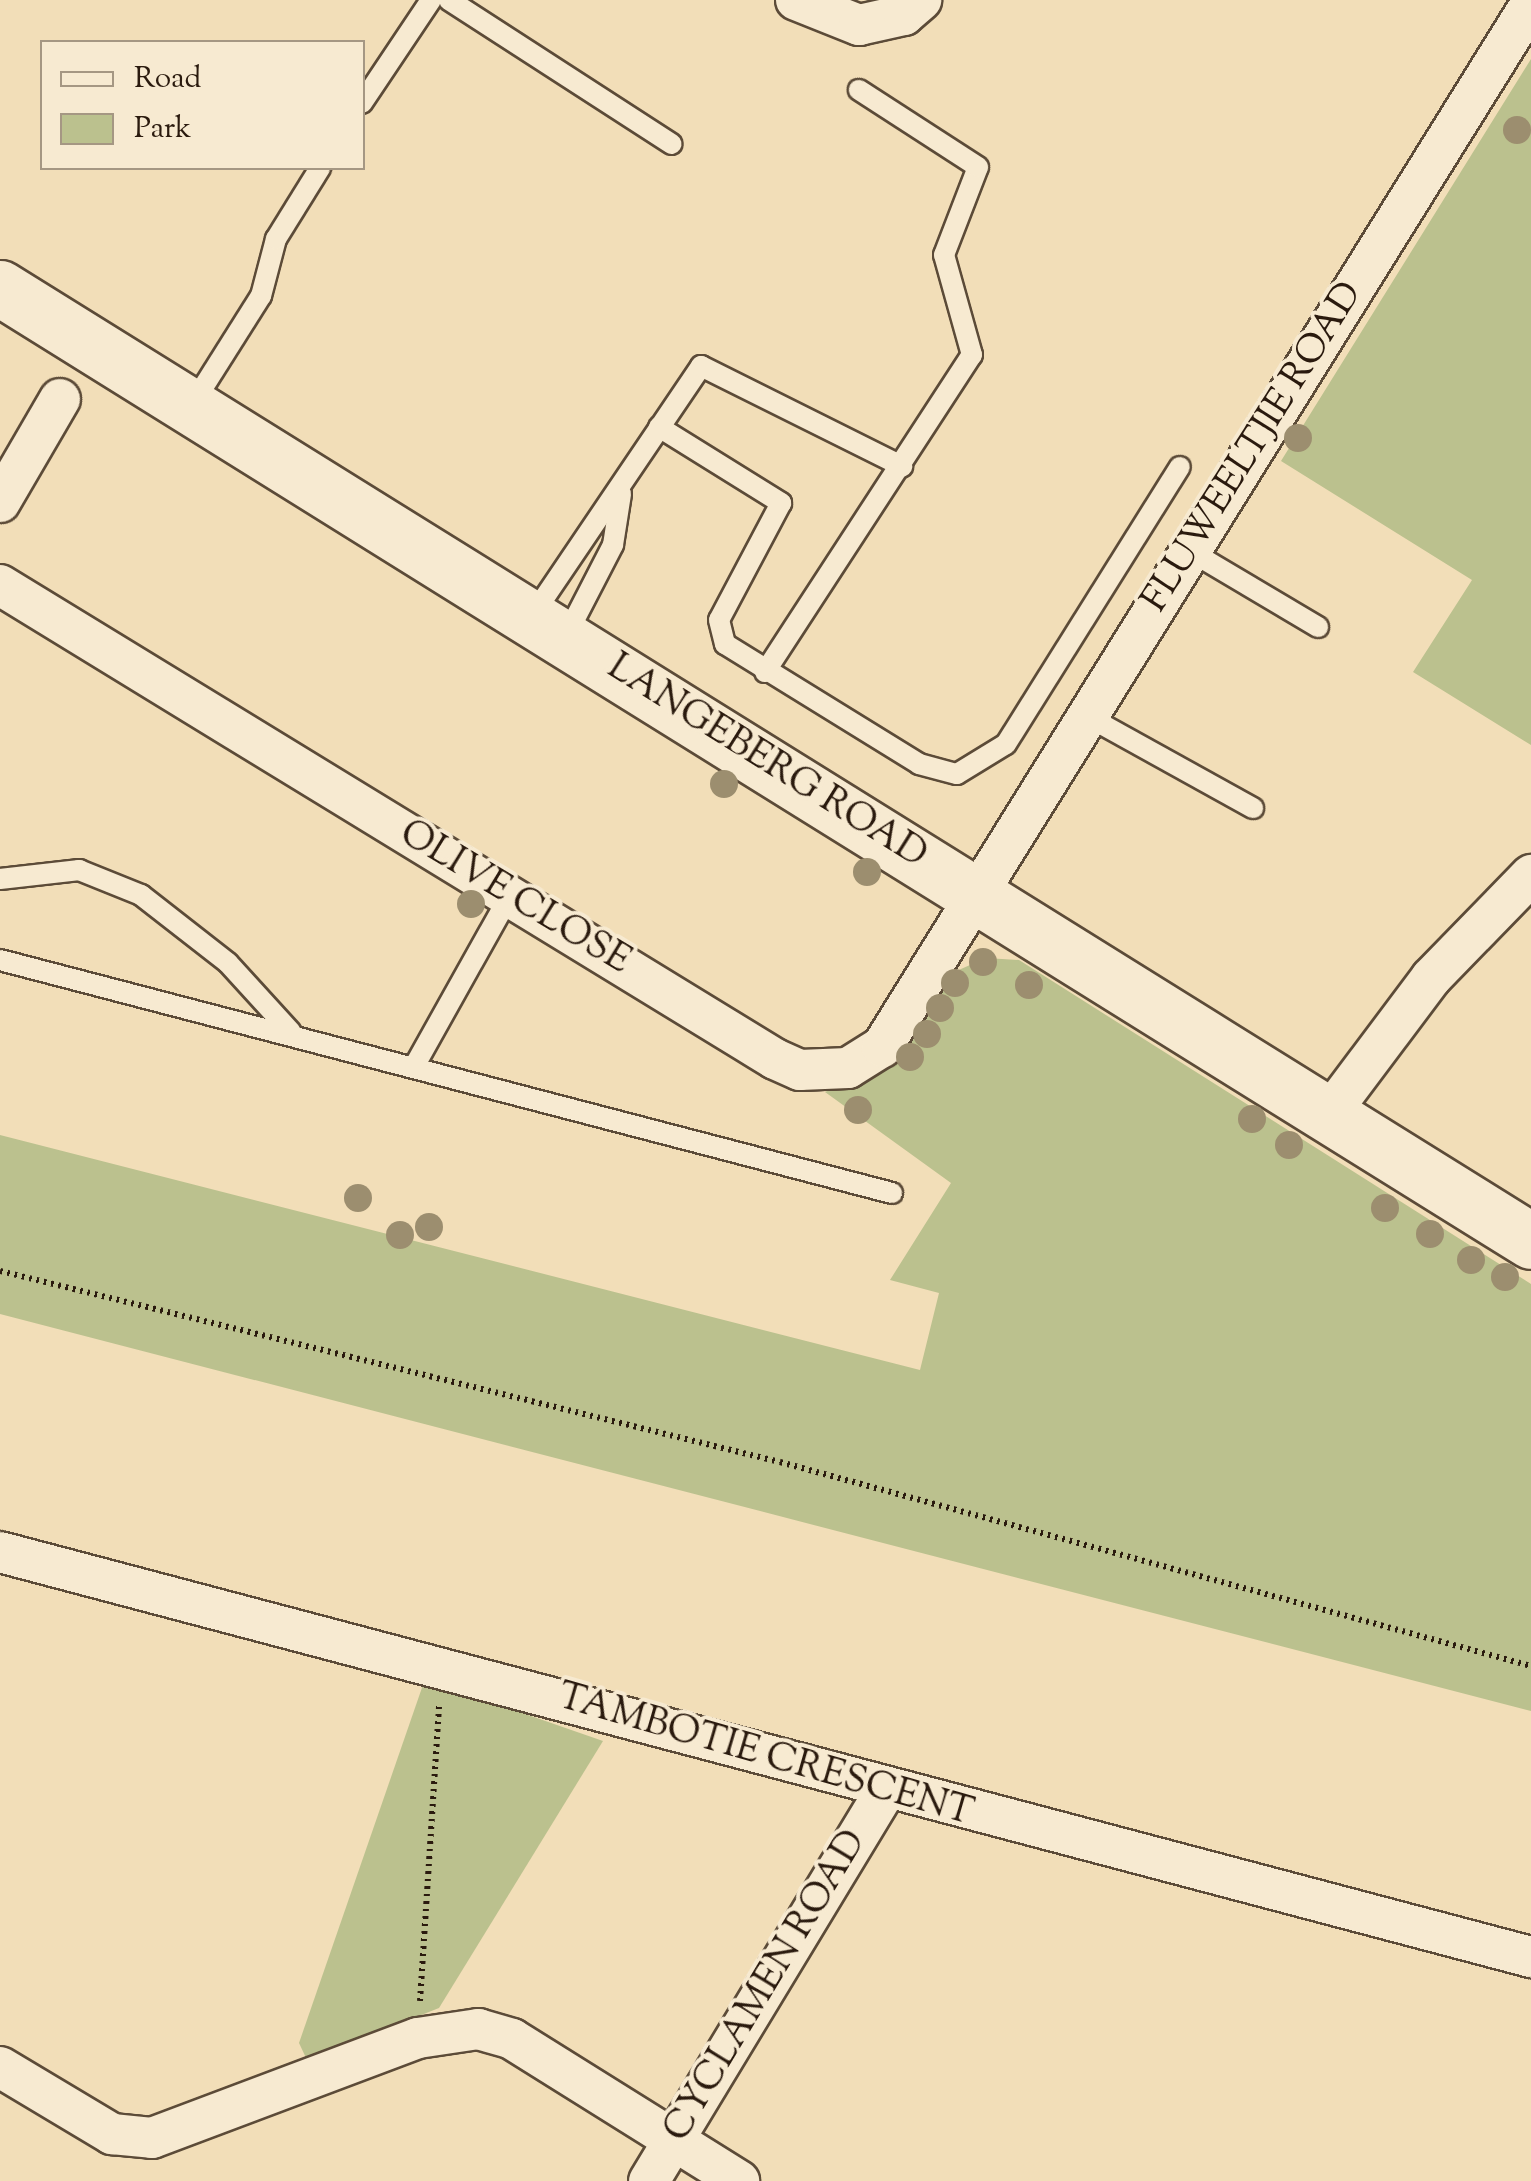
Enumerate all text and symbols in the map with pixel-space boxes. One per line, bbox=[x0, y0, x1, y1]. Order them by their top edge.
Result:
legend bbox=[40, 40, 365, 170]
text: Road bbox=[134, 58, 201, 101]
text: Park bbox=[134, 108, 191, 151]
street label: FLUWEELTJIE ROAD bbox=[1134, 275, 1374, 621]
street label: LANGEBERG ROAD bbox=[598, 646, 934, 880]
street label: OLIVE CLOSE bbox=[390, 812, 638, 986]
street label: TAMBOTIE CRESCENT bbox=[552, 1676, 978, 1838]
street label: CYCLAMEN ROAD bbox=[656, 1823, 878, 2151]

